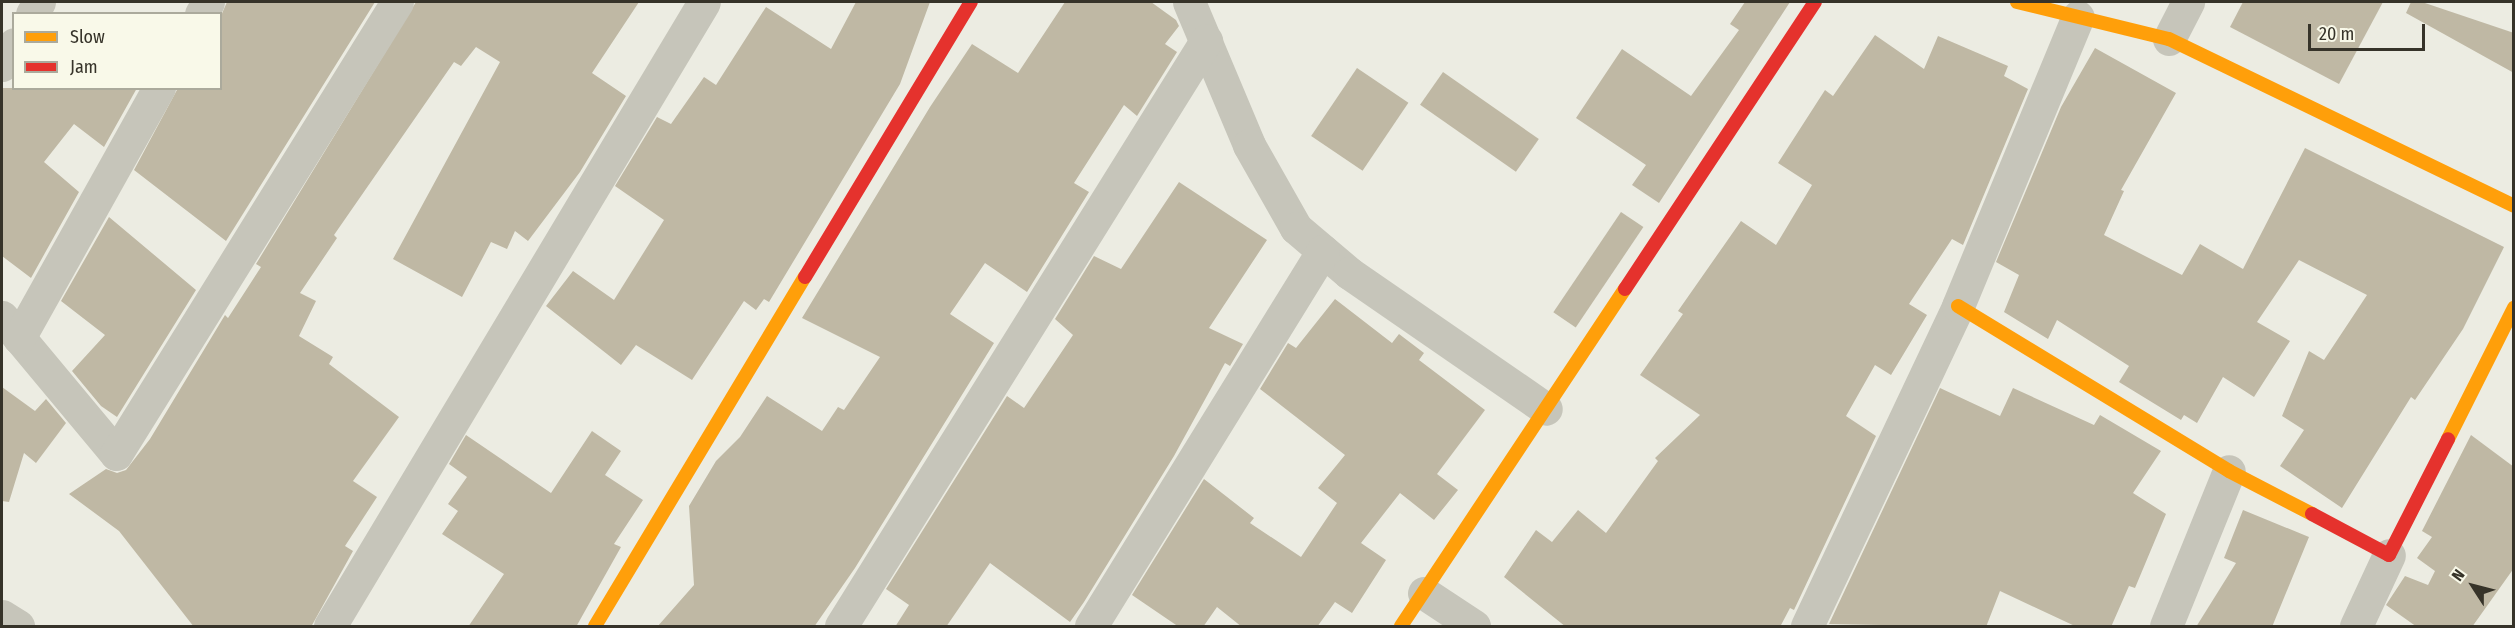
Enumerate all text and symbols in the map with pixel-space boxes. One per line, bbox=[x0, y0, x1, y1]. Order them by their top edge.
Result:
legend bbox=[12, 12, 222, 90]
scale bar bbox=[2311, 12, 2428, 50]
text: 20 m bbox=[2319, 23, 2354, 45]
text: Slow bbox=[70, 26, 105, 48]
text: Jam bbox=[70, 56, 98, 78]
north arrow bbox=[2443, 556, 2503, 616]
text: N bbox=[2448, 566, 2469, 585]

